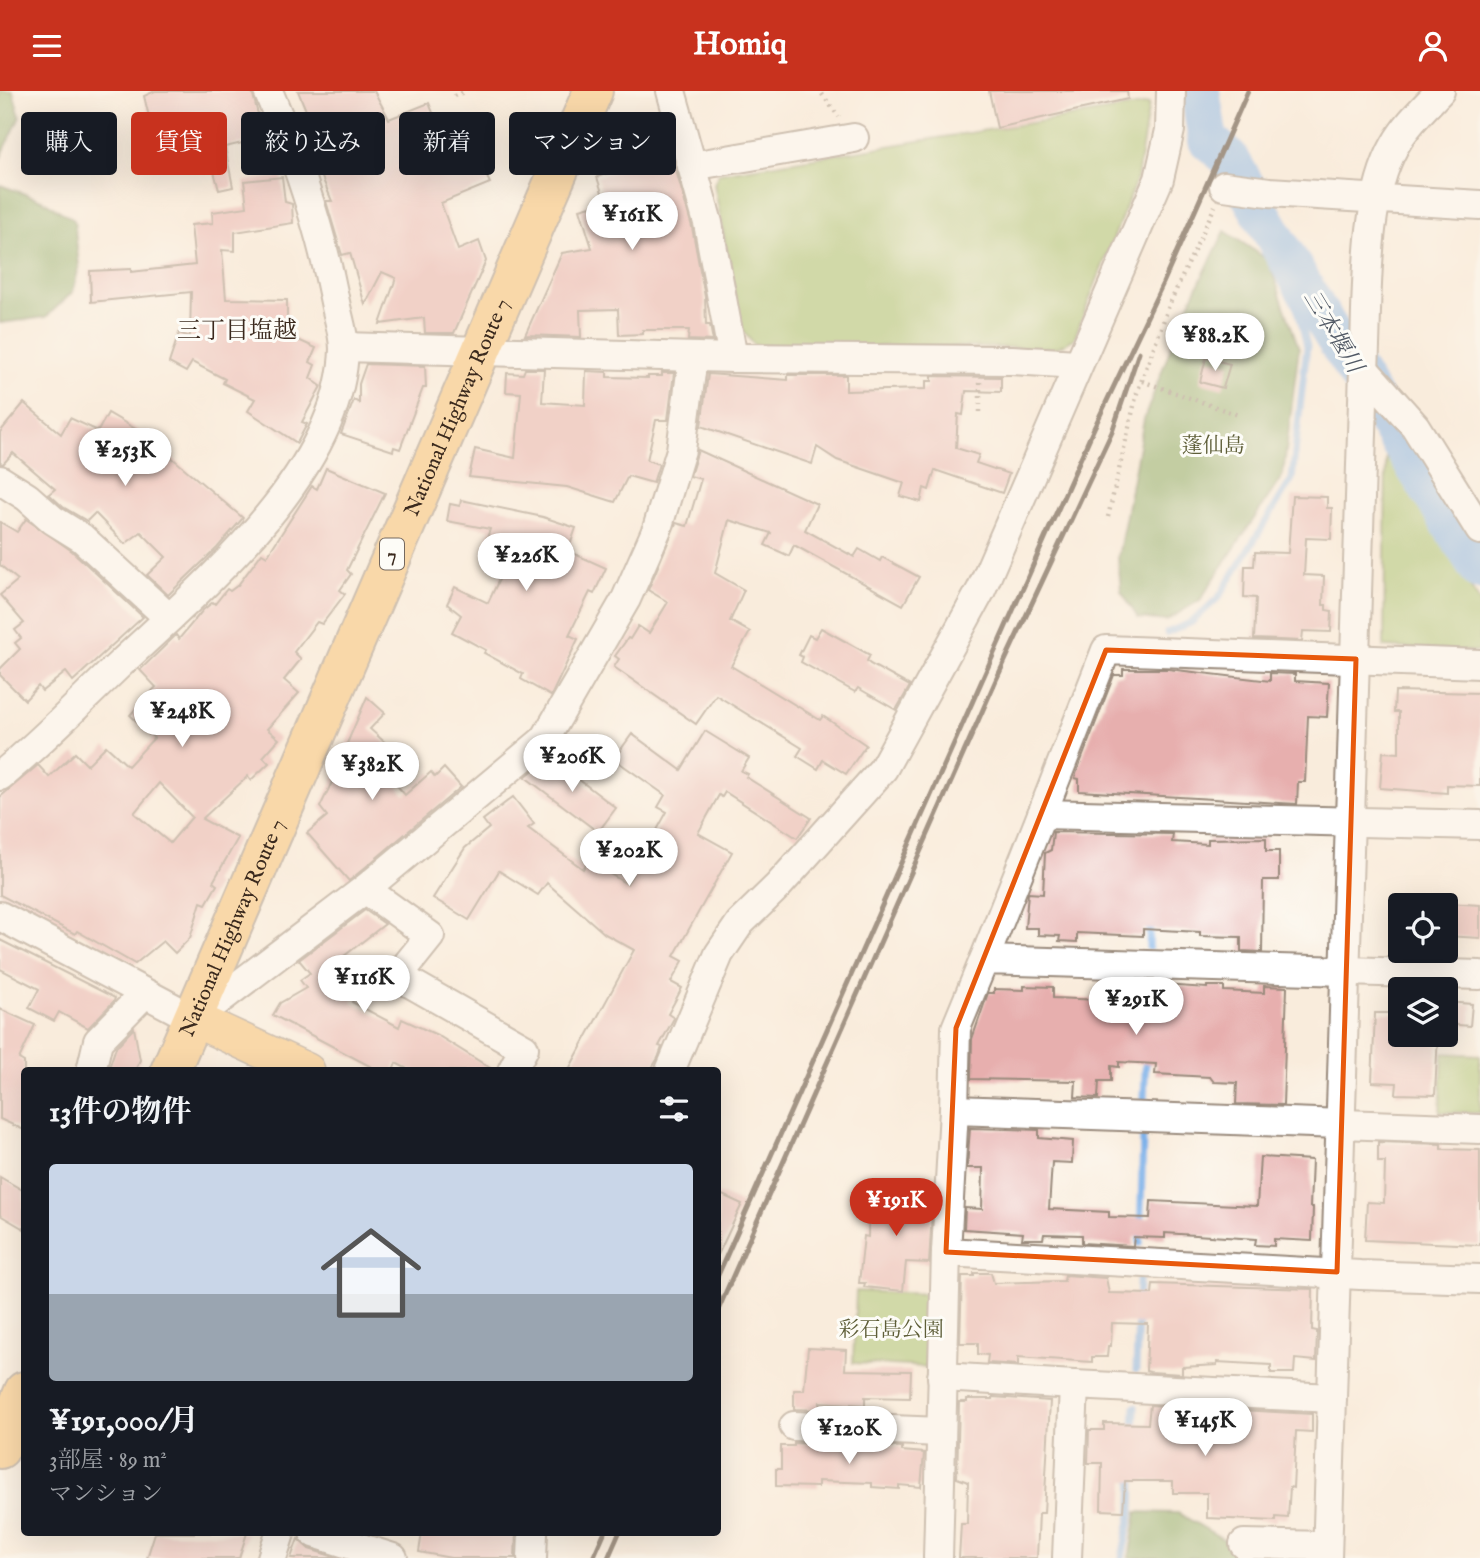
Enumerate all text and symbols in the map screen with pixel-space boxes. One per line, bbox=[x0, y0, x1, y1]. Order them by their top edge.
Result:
text: Homiq bbox=[693, 25, 787, 66]
icon: menu bbox=[28, 27, 66, 65]
icon: person bbox=[1414, 27, 1452, 65]
chip: 購入 bbox=[21, 112, 117, 175]
chip: 賃貸 bbox=[131, 112, 227, 175]
chip: 絞り込み bbox=[241, 112, 385, 175]
chip: 新着 bbox=[399, 112, 495, 175]
chip: マンション bbox=[509, 112, 676, 175]
pin: ¥161K bbox=[583, 193, 681, 252]
text: ¥161K bbox=[602, 200, 662, 229]
water label: 三本堰川 bbox=[1297, 285, 1370, 381]
street label: National Highway Route 7 bbox=[399, 295, 517, 521]
pin: ¥88.2K bbox=[1158, 313, 1272, 373]
district label: 三丁目塩越 bbox=[177, 316, 297, 347]
text: ¥88.2K bbox=[1181, 321, 1249, 350]
pin: ¥253K bbox=[76, 429, 174, 488]
park label: 蓬仙島 bbox=[1182, 433, 1245, 460]
text: ¥253K bbox=[94, 436, 156, 465]
pin: ¥226K bbox=[477, 533, 575, 593]
road number: 7 bbox=[380, 538, 404, 569]
text: ¥226K bbox=[494, 541, 558, 570]
pin: ¥248K bbox=[133, 689, 231, 749]
text: ¥248K bbox=[150, 697, 214, 726]
pin: ¥206K bbox=[523, 735, 621, 794]
text: ¥206K bbox=[539, 742, 605, 771]
pin: ¥382K bbox=[323, 743, 421, 802]
text: ¥382K bbox=[341, 750, 403, 779]
street label: National Highway Route 7 bbox=[174, 816, 292, 1041]
pin: ¥202K bbox=[580, 829, 678, 888]
text: ¥202K bbox=[596, 836, 662, 865]
map controls bbox=[1388, 893, 1458, 1047]
button: locate bbox=[1388, 893, 1458, 963]
pin: ¥116K bbox=[315, 955, 413, 1015]
text: ¥116K bbox=[334, 963, 394, 992]
pin: ¥291K bbox=[1087, 977, 1185, 1037]
button: layers bbox=[1388, 977, 1458, 1047]
text: ¥291K bbox=[1105, 985, 1167, 1014]
icon: filters bbox=[655, 1090, 693, 1128]
text: 13件の物件 bbox=[49, 1094, 191, 1132]
pin: ¥191K bbox=[847, 1179, 945, 1238]
text: ¥191K bbox=[866, 1186, 926, 1215]
icon: home bbox=[308, 1210, 434, 1336]
park label: 彩石島公園 bbox=[839, 1317, 944, 1344]
pin: ¥145K bbox=[1156, 1399, 1254, 1458]
text: ¥191,000/月 bbox=[49, 1403, 199, 1441]
text: ¥145K bbox=[1174, 1406, 1236, 1435]
pin: ¥120K bbox=[800, 1407, 898, 1466]
text: ¥120K bbox=[817, 1414, 881, 1443]
text: 3部屋 · 89 m² bbox=[49, 1446, 167, 1475]
text: マンション bbox=[49, 1480, 163, 1509]

